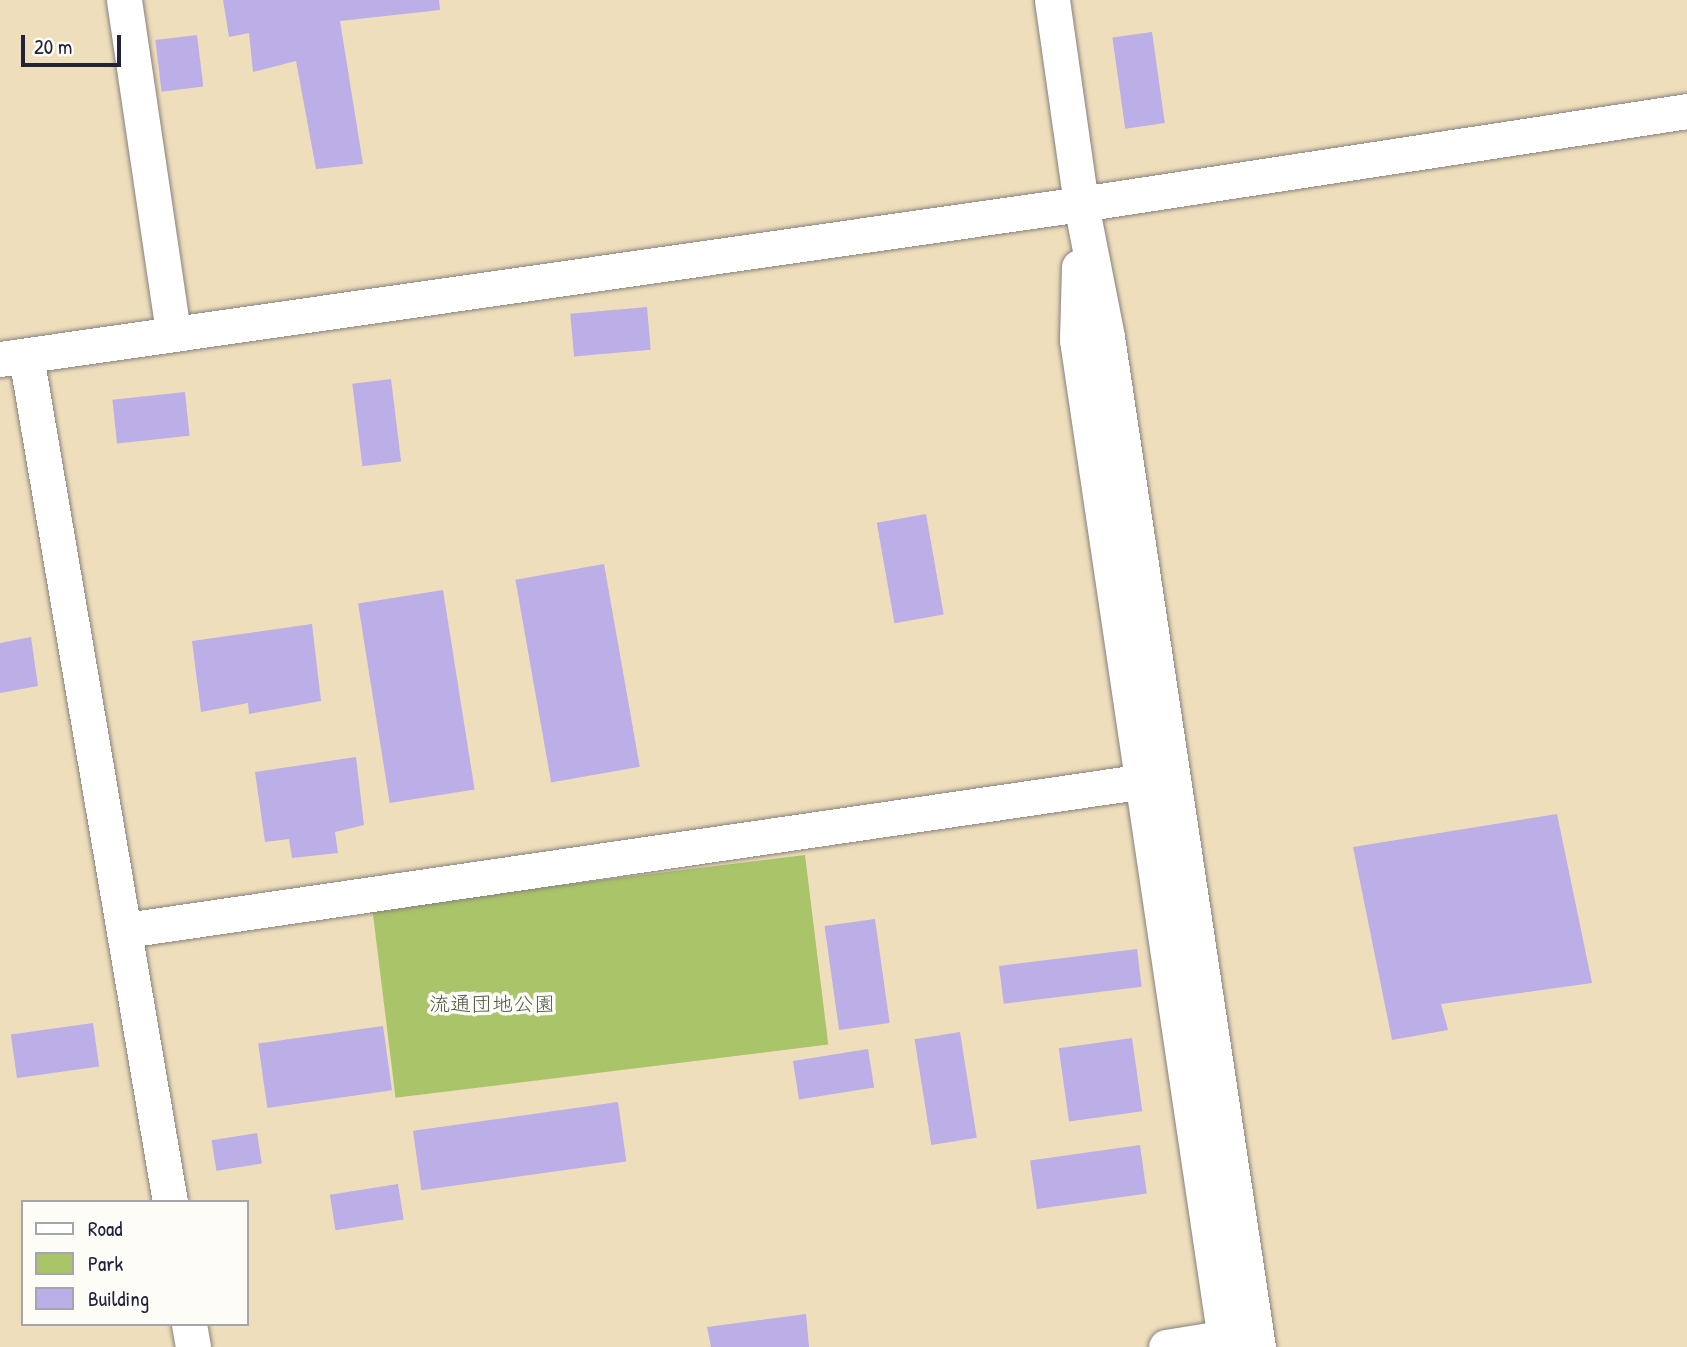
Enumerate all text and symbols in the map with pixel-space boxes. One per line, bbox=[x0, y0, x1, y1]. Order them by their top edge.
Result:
scale bar bbox=[24, 21, 124, 65]
text: 20 m bbox=[34, 32, 72, 61]
park label: 流通団地公園 bbox=[429, 991, 555, 1017]
legend bbox=[21, 1200, 248, 1326]
text: Road bbox=[88, 1214, 122, 1243]
text: Park bbox=[88, 1249, 123, 1278]
text: Building bbox=[88, 1284, 149, 1313]

